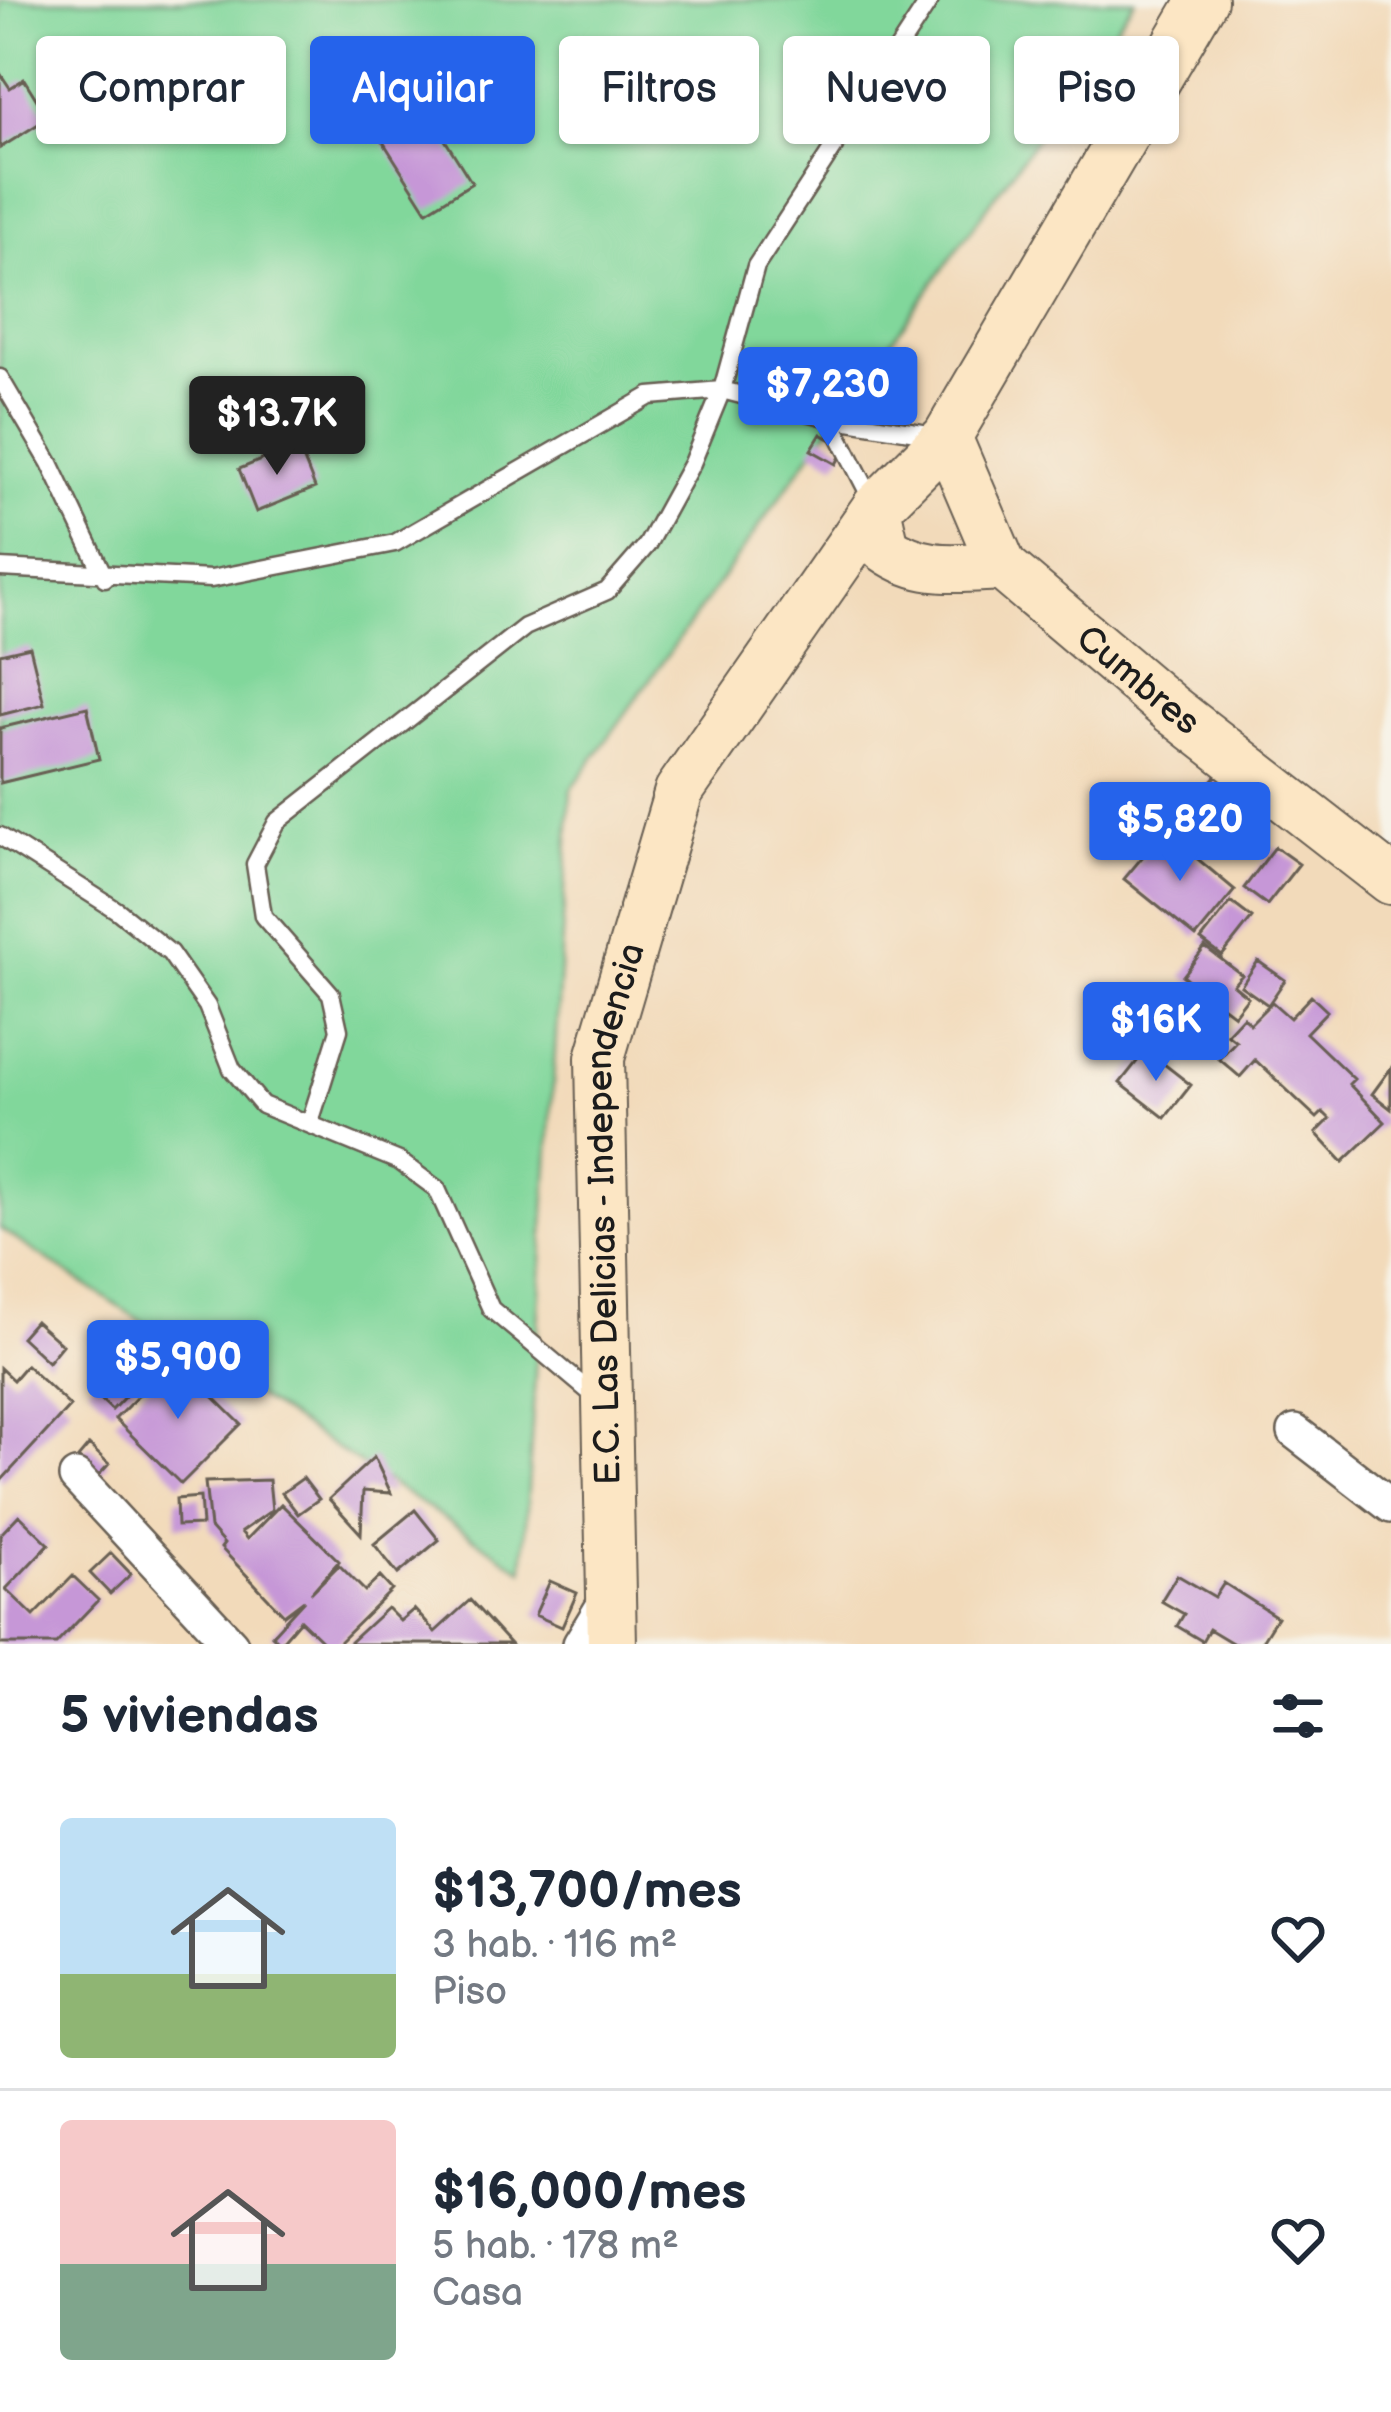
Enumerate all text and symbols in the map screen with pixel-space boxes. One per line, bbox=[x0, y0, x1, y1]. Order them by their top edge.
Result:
chip: Comprar bbox=[36, 36, 286, 144]
chip: Alquilar bbox=[310, 36, 535, 144]
chip: Filtros bbox=[559, 36, 759, 144]
chip: Nuevo bbox=[783, 36, 990, 144]
chip: Piso bbox=[1014, 36, 1179, 144]
pin: $7,230 bbox=[730, 347, 926, 449]
text: $7,230 bbox=[765, 362, 891, 409]
pin: $13.7K bbox=[179, 376, 375, 478]
text: $13.7K bbox=[216, 391, 338, 438]
street label: Cumbres bbox=[1068, 617, 1208, 744]
pin: $5,820 bbox=[1082, 782, 1278, 884]
text: $5,820 bbox=[1116, 797, 1244, 844]
street label: E.C. Las Delicias - Independencia bbox=[578, 938, 654, 1485]
pin: $16K bbox=[1085, 982, 1227, 1084]
text: $16K bbox=[1110, 997, 1202, 1044]
pin: $5,900 bbox=[80, 1320, 276, 1422]
text: $5,900 bbox=[114, 1335, 242, 1382]
icon: filters bbox=[1265, 1683, 1331, 1749]
text: 5 viviendas bbox=[60, 1686, 319, 1747]
text: $13,700/mes bbox=[432, 1861, 742, 1922]
icon: home bbox=[156, 1866, 300, 2010]
icon: heart bbox=[1265, 1905, 1331, 1971]
text: 3 hab. · 116 m² bbox=[432, 1922, 677, 1969]
text: Piso bbox=[432, 1969, 507, 2016]
text: $16,000/mes bbox=[432, 2162, 746, 2223]
icon: home bbox=[156, 2168, 300, 2312]
icon: heart bbox=[1265, 2207, 1331, 2273]
text: 5 hab. · 178 m² bbox=[432, 2223, 679, 2270]
text: Casa bbox=[432, 2270, 523, 2317]

